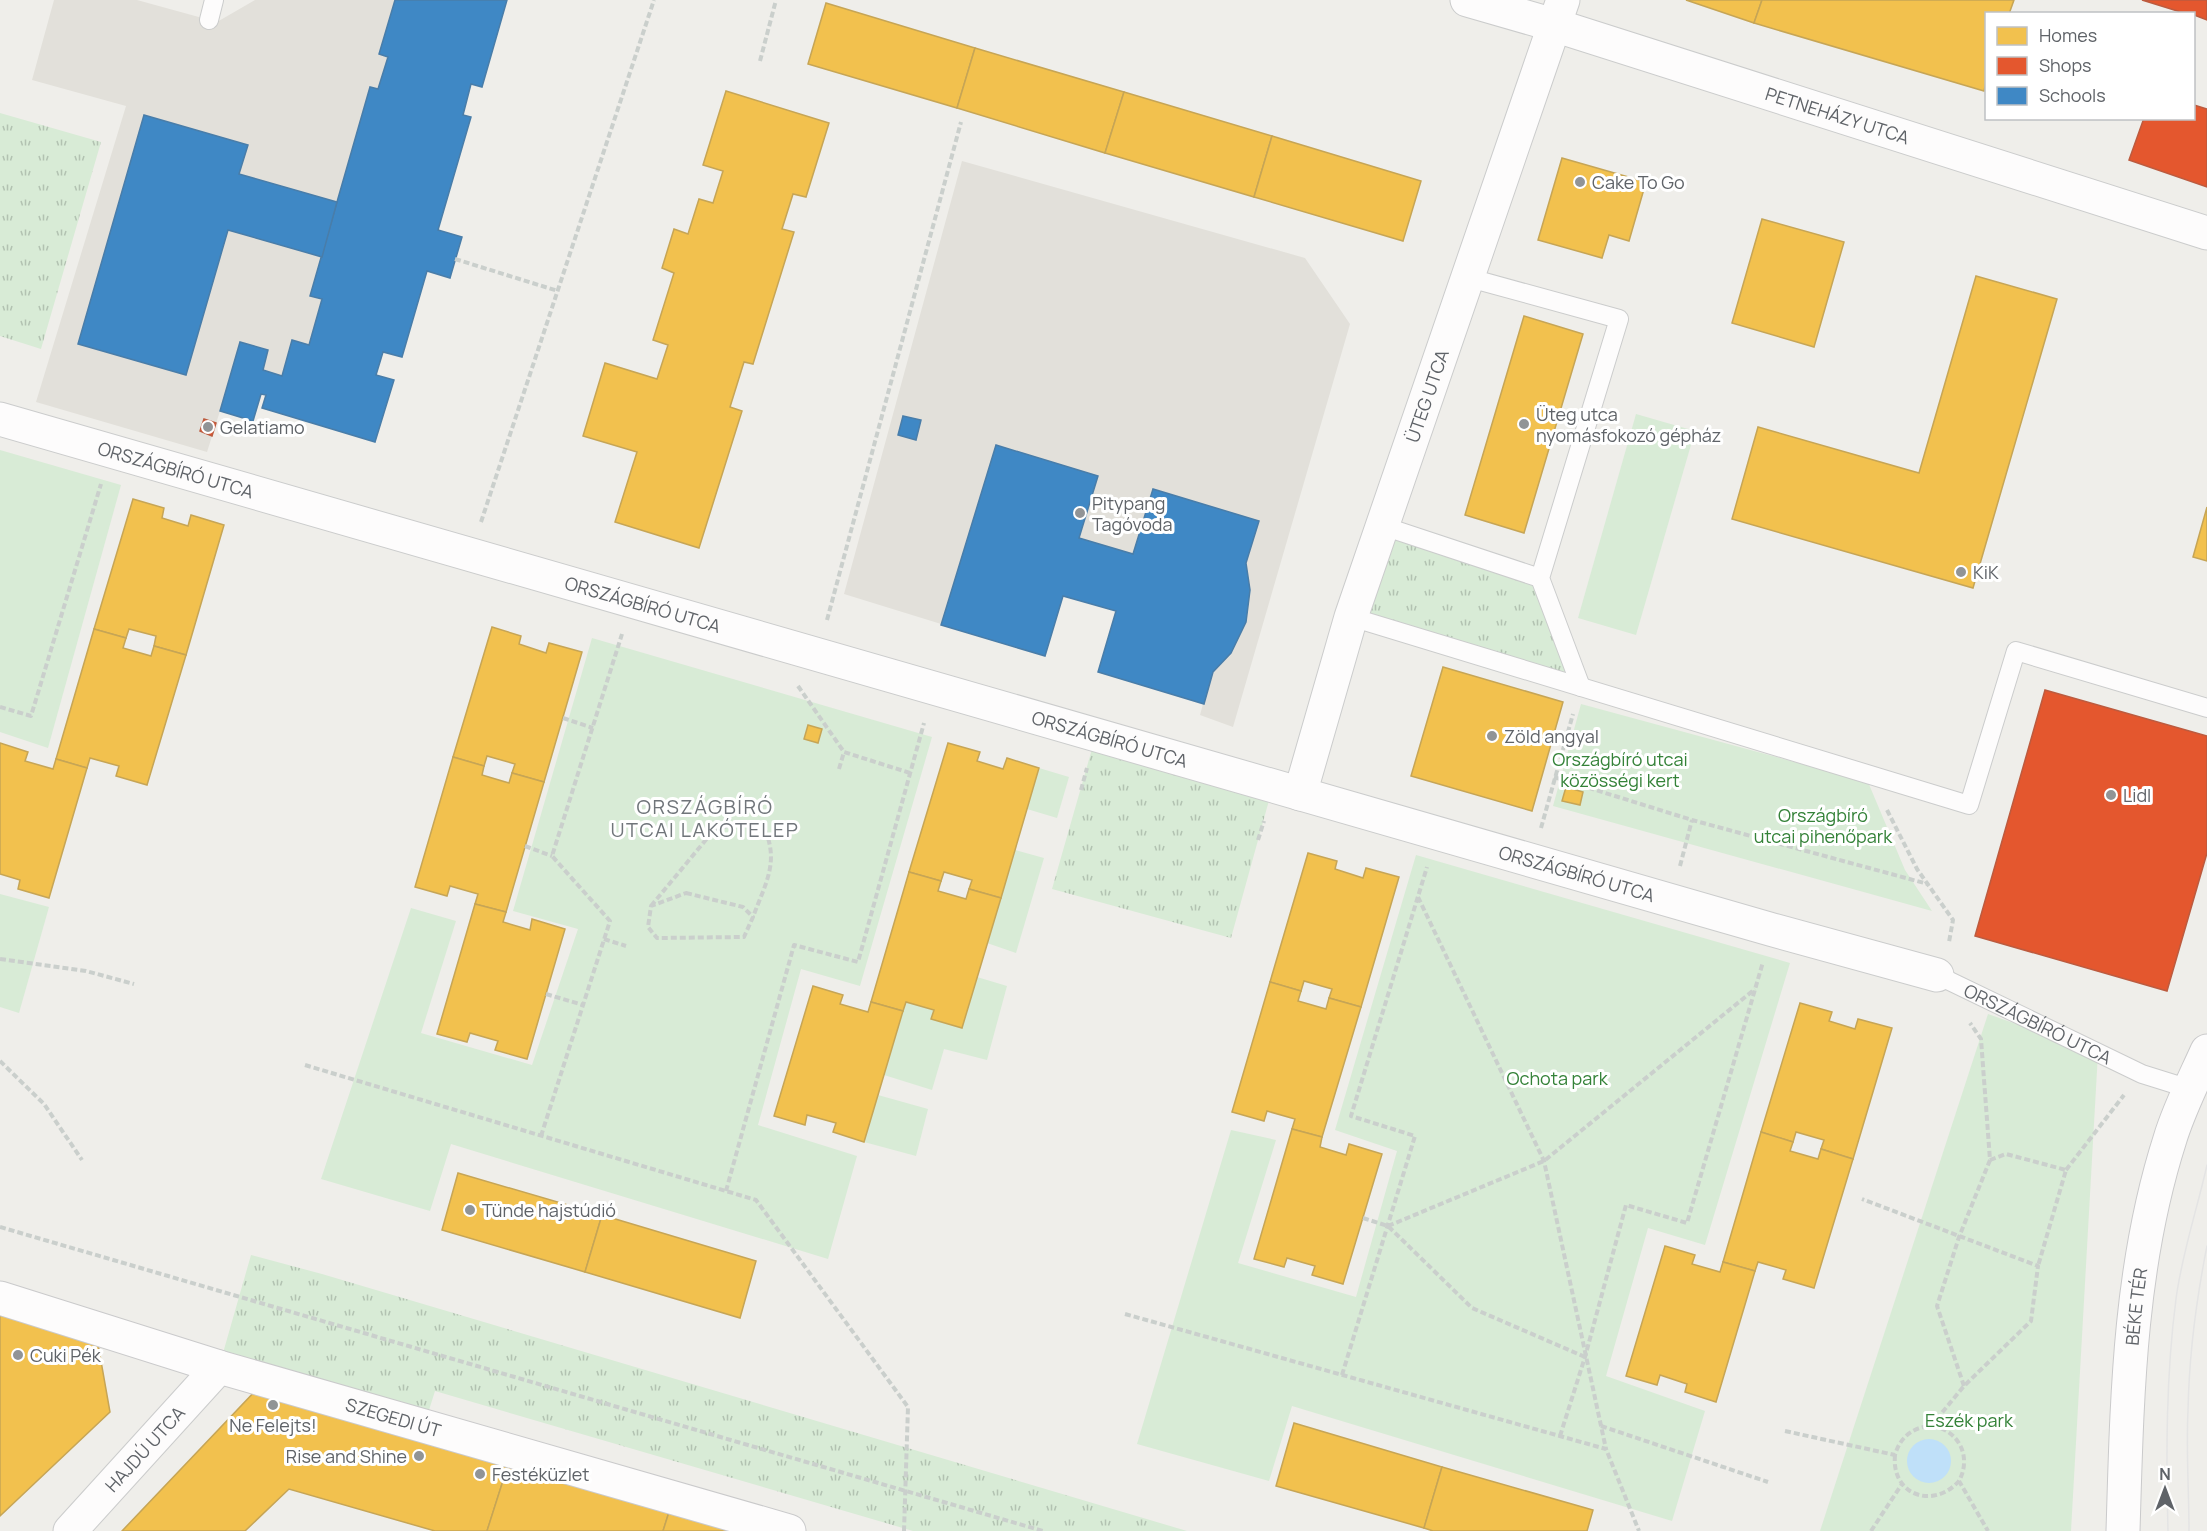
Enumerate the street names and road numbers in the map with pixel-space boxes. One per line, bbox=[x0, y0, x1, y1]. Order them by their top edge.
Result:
street label: PETNEHÁZY UTCA bbox=[1763, 81, 1913, 150]
street label: ÜTEG UTCA bbox=[1400, 346, 1454, 446]
street label: ORSZÁGBÍRÓ UTCA bbox=[95, 436, 257, 504]
street label: ORSZÁGBÍRÓ UTCA bbox=[562, 570, 724, 638]
street label: ORSZÁGBÍRÓ UTCA bbox=[1029, 705, 1191, 773]
street label: ORSZÁGBÍRÓ UTCA bbox=[1496, 840, 1658, 907]
street label: ORSZÁGBÍRÓ UTCA bbox=[1960, 978, 2116, 1070]
street label: BÉKE TÉR bbox=[2120, 1266, 2152, 1346]
street label: SZEGEDI ÚT bbox=[343, 1392, 444, 1442]
street label: HAJDÚ UTCA bbox=[100, 1400, 190, 1497]

